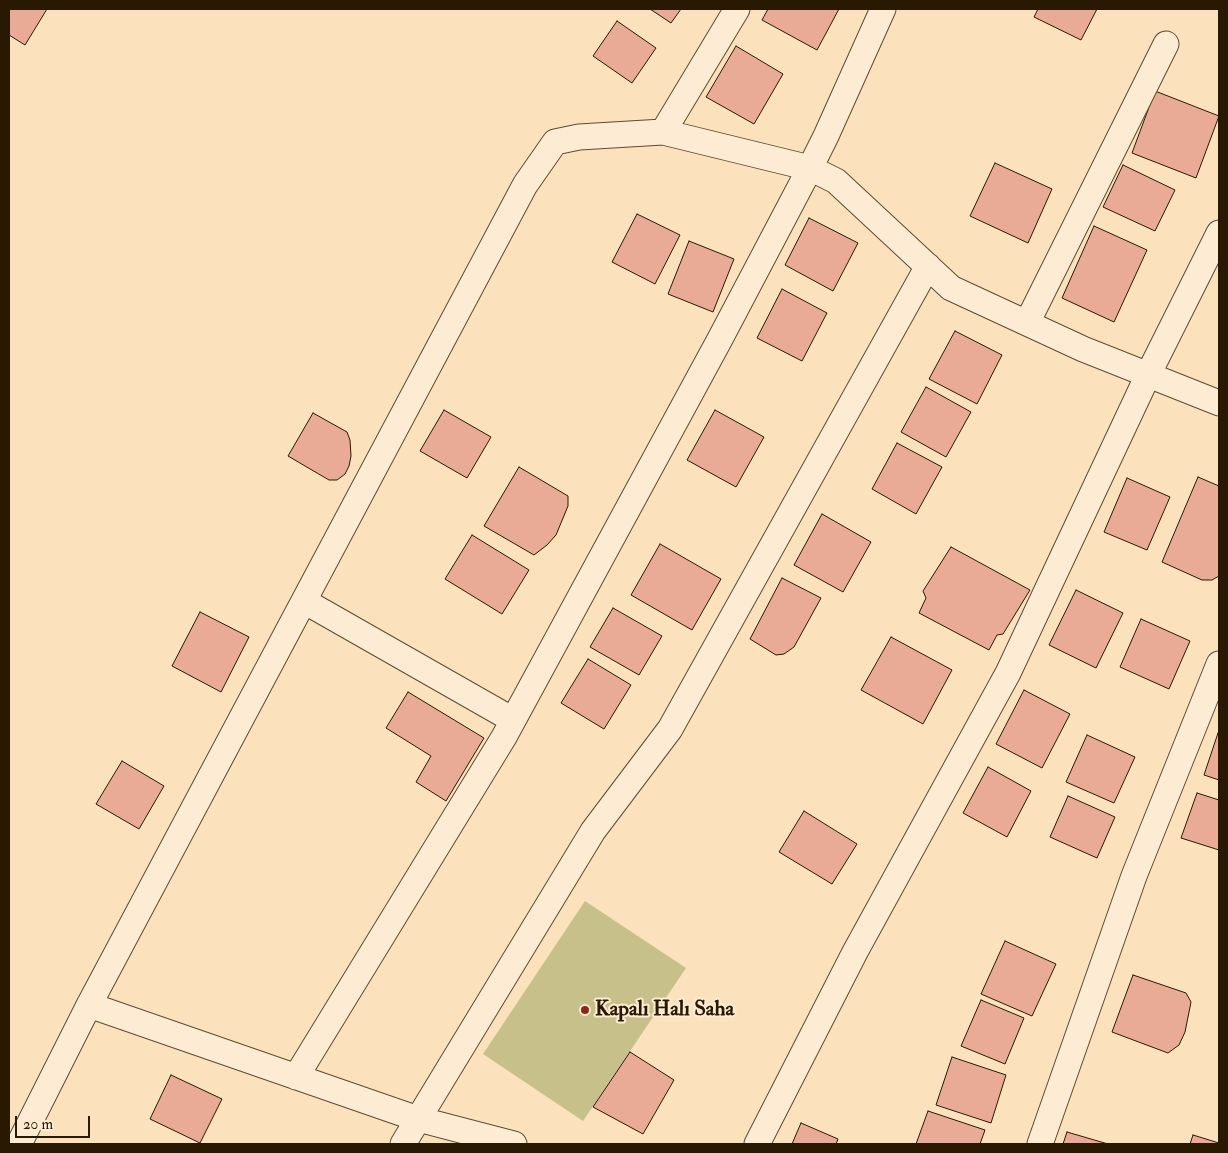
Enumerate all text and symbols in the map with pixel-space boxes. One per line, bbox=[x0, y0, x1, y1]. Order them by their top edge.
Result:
place label: Kapalı Halı Saha bbox=[595, 997, 734, 1023]
marker: Kapalı Halı Saha bbox=[579, 1004, 591, 1016]
scale bar bbox=[18, 1106, 92, 1138]
text: 20 m bbox=[23, 1115, 53, 1134]

